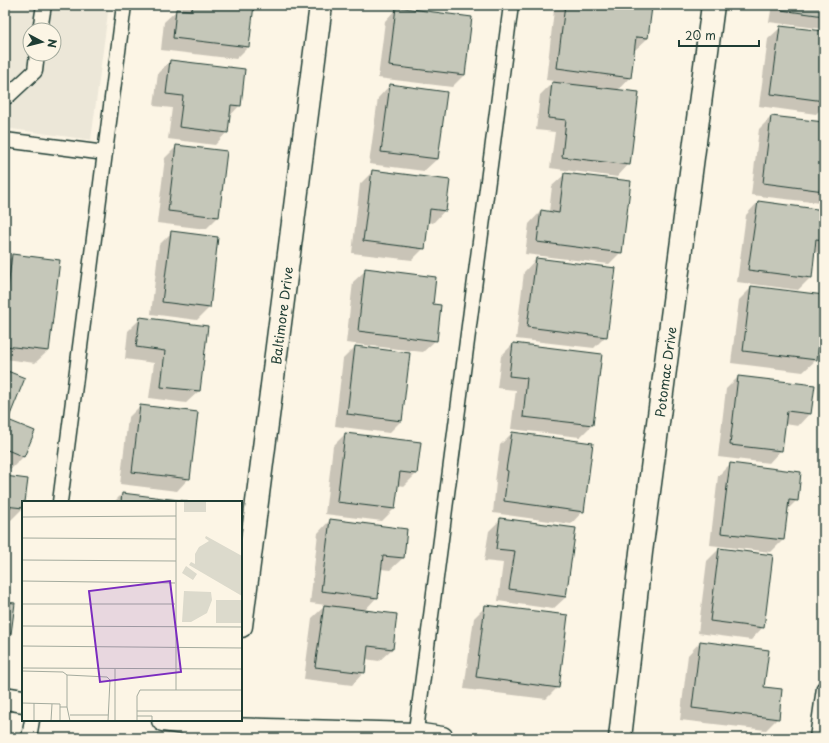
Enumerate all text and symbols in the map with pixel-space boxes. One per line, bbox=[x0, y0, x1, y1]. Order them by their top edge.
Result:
north arrow bbox=[22, 22, 62, 62]
scale bar bbox=[679, 22, 759, 48]
text: 20 m bbox=[685, 26, 716, 44]
text: N bbox=[43, 38, 61, 49]
street label: Baltimore Drive bbox=[265, 265, 297, 366]
street label: Potomac Drive bbox=[649, 325, 680, 418]
inset map bbox=[22, 501, 242, 721]

